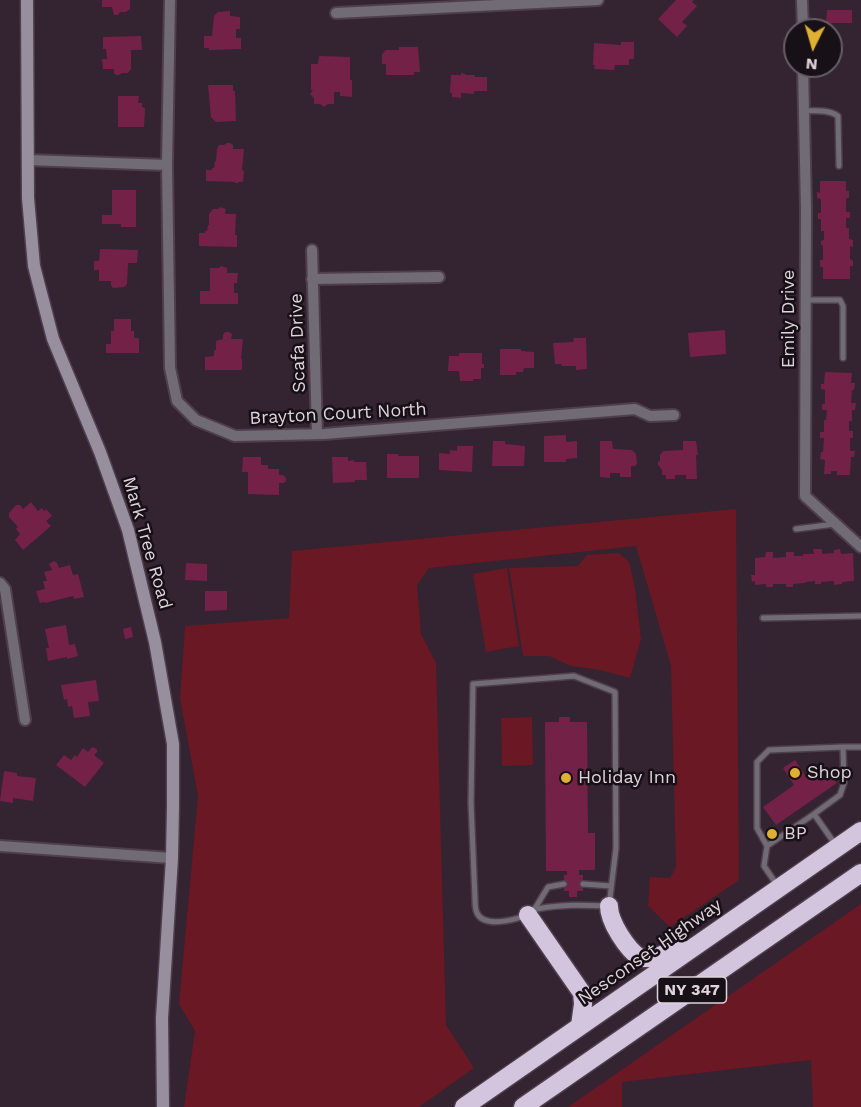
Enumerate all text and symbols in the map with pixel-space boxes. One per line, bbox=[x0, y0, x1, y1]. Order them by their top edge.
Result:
north arrow bbox=[783, 18, 843, 78]
text: N bbox=[805, 54, 818, 74]
street label: Emily Drive bbox=[778, 270, 800, 368]
street label: Scafa Drive bbox=[285, 293, 311, 393]
street label: Brayton Court North bbox=[249, 399, 427, 429]
street label: Mark Tree Road bbox=[118, 474, 176, 612]
place label: Shop bbox=[807, 762, 852, 784]
marker: Shop bbox=[788, 766, 802, 780]
place label: Holiday Inn bbox=[578, 767, 676, 789]
marker: Holiday Inn bbox=[559, 771, 573, 785]
place label: BP bbox=[784, 823, 807, 845]
marker: BP bbox=[765, 827, 779, 841]
street label: Nesconset Highway bbox=[574, 894, 726, 1010]
road number: NY 347 bbox=[658, 977, 726, 1003]

